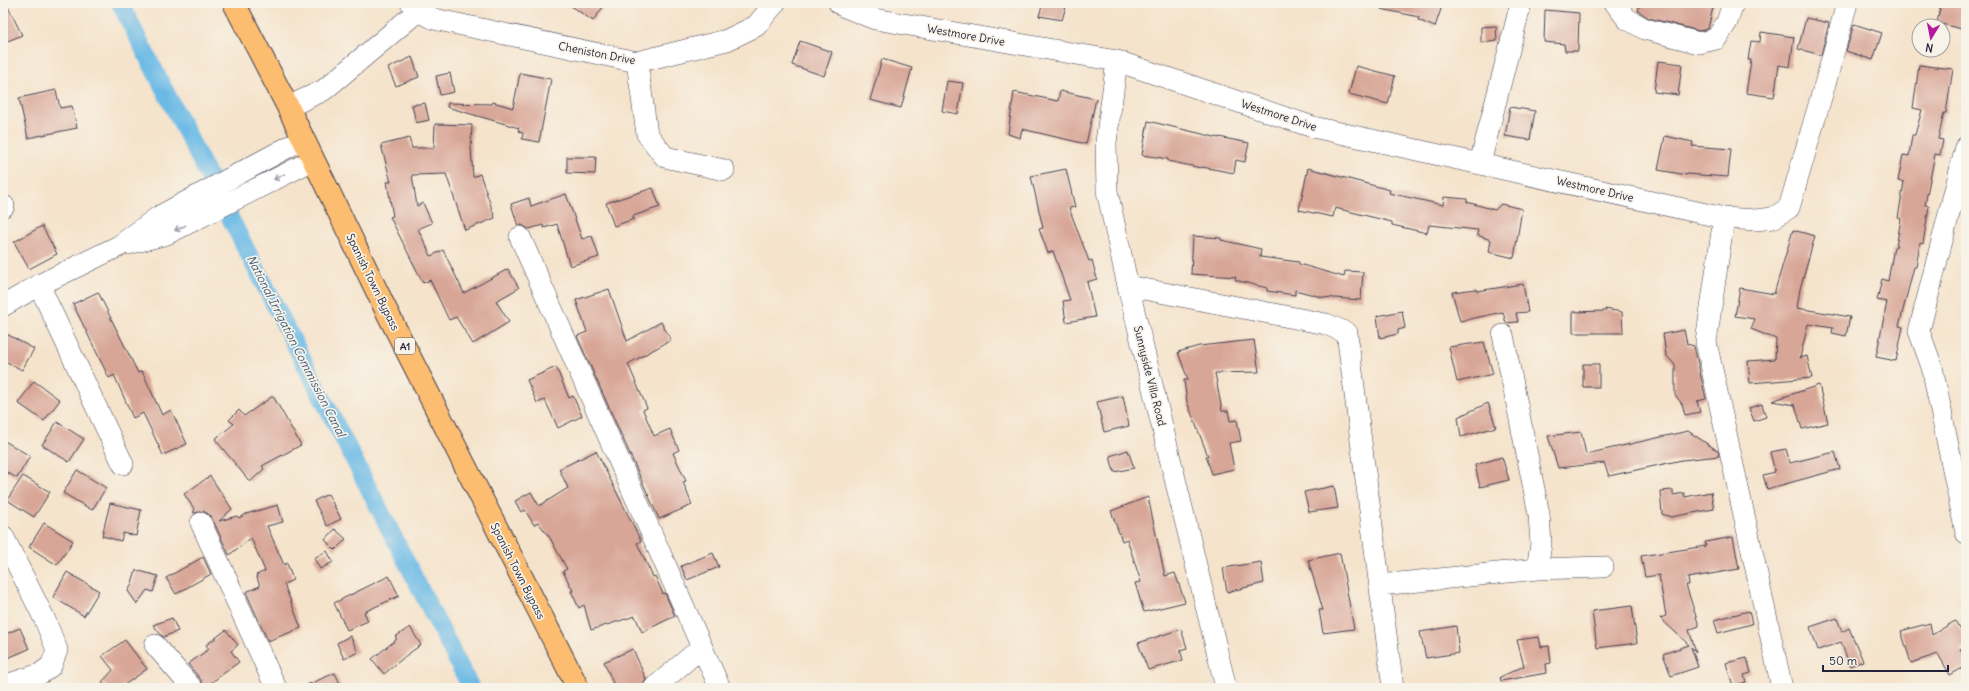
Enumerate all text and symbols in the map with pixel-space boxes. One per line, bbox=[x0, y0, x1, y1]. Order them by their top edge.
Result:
north arrow bbox=[1911, 18, 1951, 58]
street label: Westmore Drive bbox=[926, 21, 1006, 49]
street label: Cheniston Drive bbox=[557, 39, 637, 67]
text: N bbox=[1924, 40, 1934, 55]
street label: Westmore Drive bbox=[1239, 96, 1319, 134]
street label: Westmore Drive bbox=[1555, 173, 1635, 205]
one-way arrow bbox=[274, 174, 286, 181]
one-way arrow bbox=[174, 225, 186, 232]
street label: Spanish Town Bypass bbox=[343, 231, 403, 333]
water label: National Irrigation Commission Canal bbox=[244, 252, 350, 441]
street label: Sunnyside Villa Road bbox=[1131, 324, 1169, 428]
road number: A1 bbox=[395, 338, 415, 354]
street label: Spanish Town Bypass bbox=[488, 520, 548, 622]
scale bar bbox=[1823, 647, 1948, 673]
text: 50 m bbox=[1829, 653, 1858, 668]

